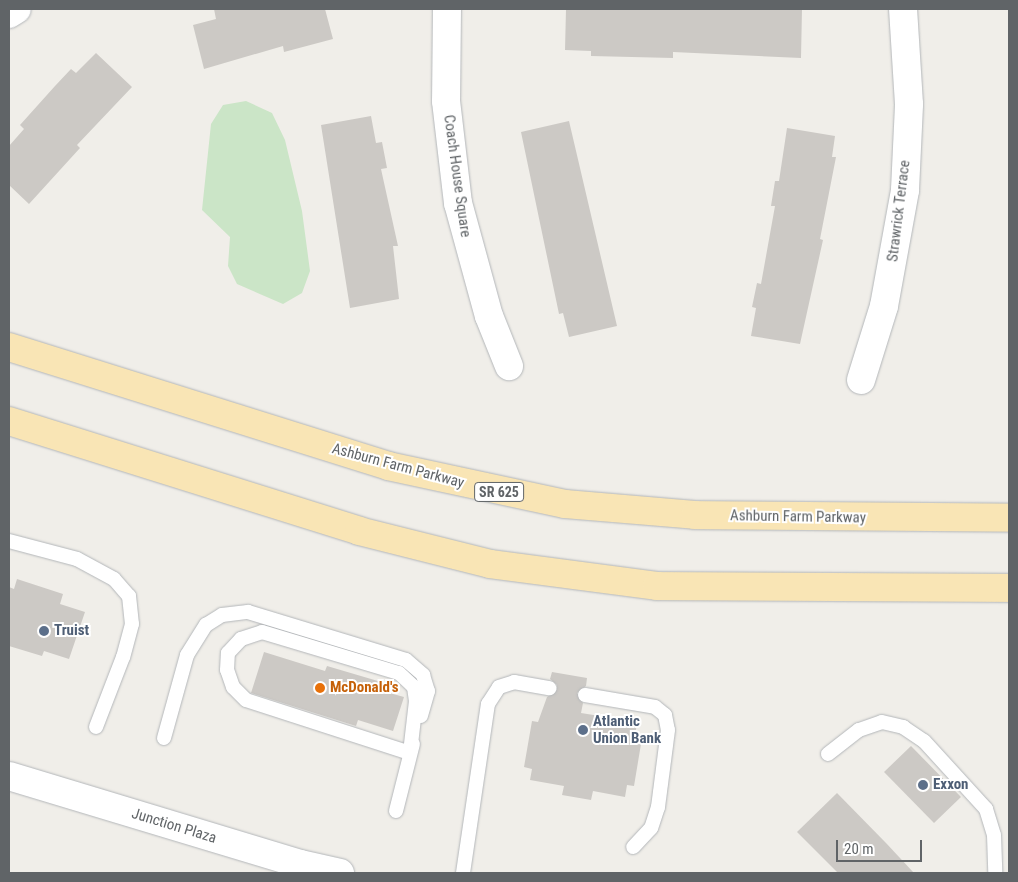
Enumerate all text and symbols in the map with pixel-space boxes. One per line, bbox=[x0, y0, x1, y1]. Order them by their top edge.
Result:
street label: Coach House Square bbox=[439, 114, 475, 238]
street label: Strawrick Terrace bbox=[884, 159, 914, 263]
street label: Ashburn Farm Parkway bbox=[330, 440, 466, 492]
road number: SR 625 bbox=[474, 481, 524, 504]
street label: Ashburn Farm Parkway bbox=[730, 507, 866, 527]
place label: Truist bbox=[54, 622, 89, 640]
marker: Truist bbox=[38, 625, 50, 637]
place label: McDonald's bbox=[330, 679, 398, 697]
marker: McDonald's bbox=[314, 682, 326, 694]
place label: Atlantic Union Bank bbox=[593, 712, 661, 747]
marker: Atlantic Union Bank bbox=[577, 724, 589, 736]
place label: Exxon bbox=[933, 776, 968, 794]
marker: Exxon bbox=[917, 779, 929, 791]
street label: Junction Plaza bbox=[130, 805, 218, 847]
scale bar bbox=[838, 830, 924, 862]
text: 20 m bbox=[844, 840, 874, 858]

